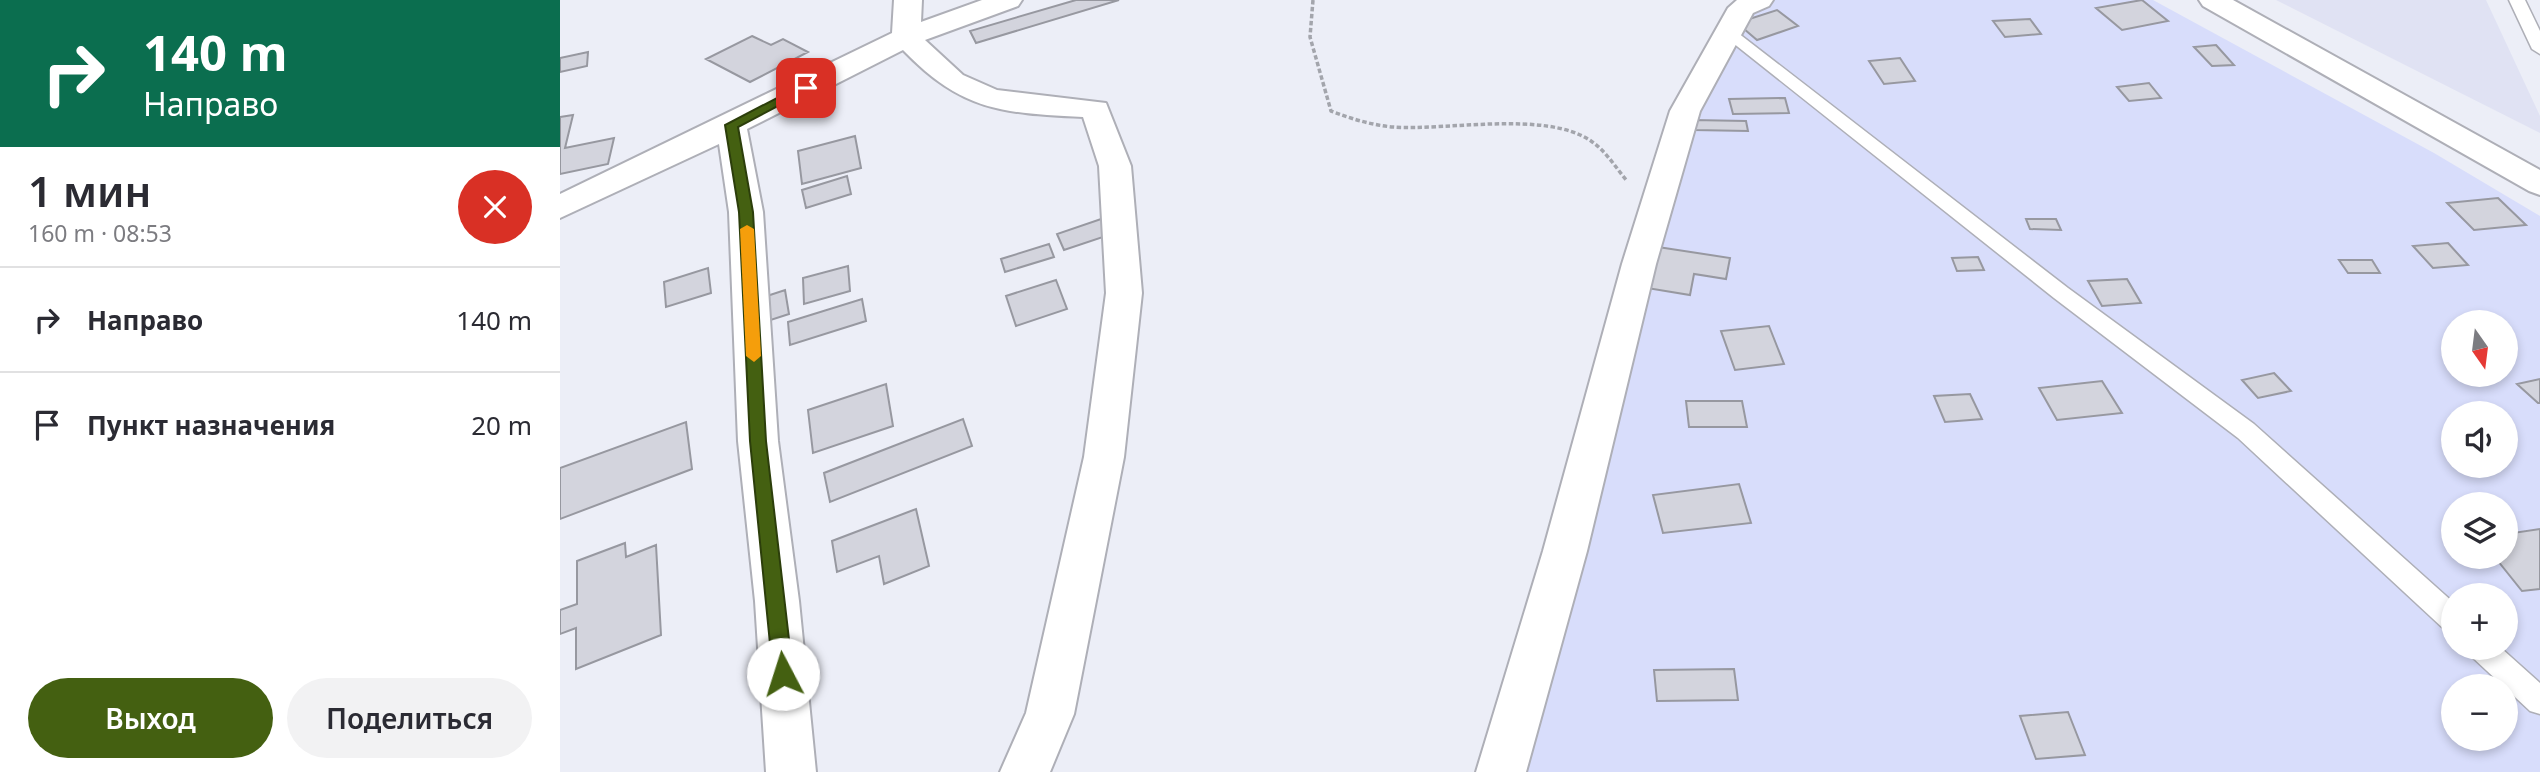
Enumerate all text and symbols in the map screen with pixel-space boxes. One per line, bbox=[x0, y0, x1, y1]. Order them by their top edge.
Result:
text: 140 m bbox=[143, 19, 288, 85]
icon: right bbox=[28, 28, 119, 119]
pin bbox=[776, 58, 836, 118]
icon: arrive bbox=[787, 69, 825, 107]
text: Направо bbox=[143, 82, 278, 125]
text: 1 мин bbox=[28, 162, 151, 219]
button: close bbox=[458, 170, 532, 244]
text: 160 m · 08:53 bbox=[28, 217, 172, 249]
icon: right bbox=[28, 301, 66, 339]
text: Направо bbox=[87, 302, 203, 338]
text: 140 m bbox=[456, 302, 532, 338]
north arrow bbox=[2441, 310, 2518, 387]
map controls bbox=[2441, 310, 2518, 751]
button: sound bbox=[2441, 401, 2518, 478]
icon: arrive bbox=[28, 406, 66, 444]
text: Пункт назначения bbox=[87, 407, 335, 443]
text: 20 m bbox=[471, 407, 532, 443]
button: layers bbox=[2441, 492, 2518, 569]
button: + bbox=[2441, 583, 2518, 660]
position arrow bbox=[746, 637, 820, 711]
button: − bbox=[2441, 674, 2518, 751]
button: Выход bbox=[28, 678, 273, 758]
button: Поделиться bbox=[287, 678, 532, 758]

